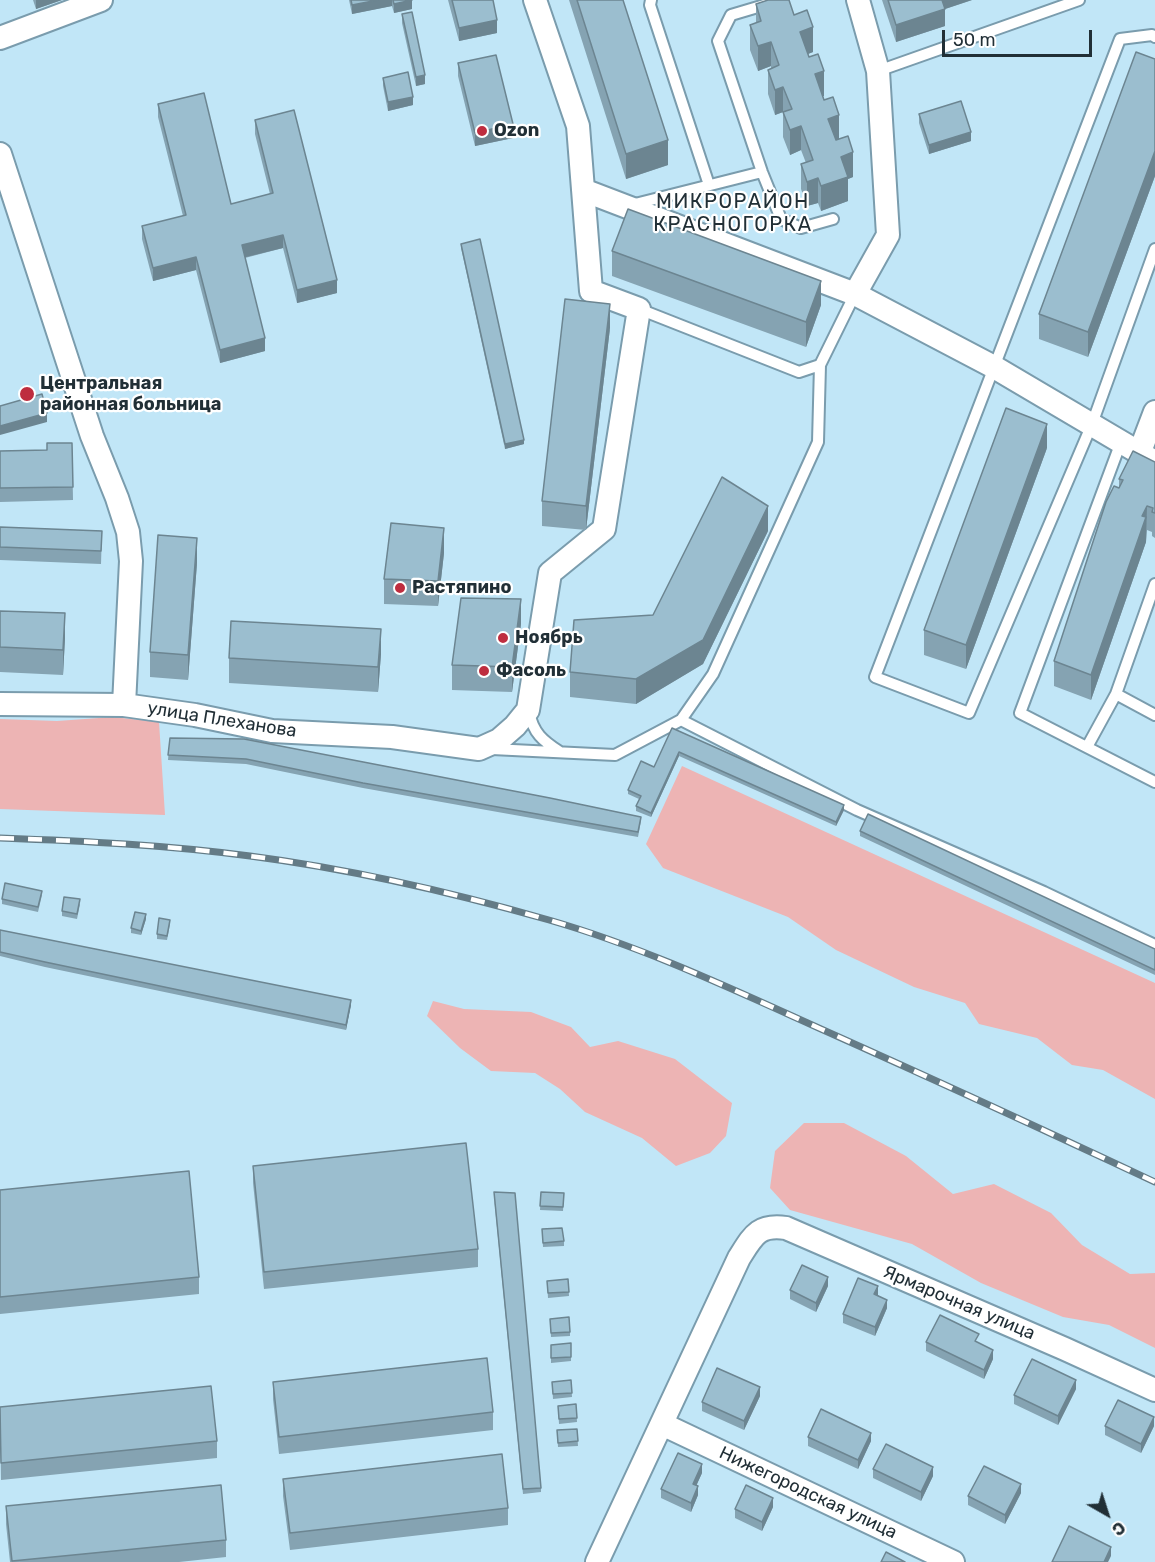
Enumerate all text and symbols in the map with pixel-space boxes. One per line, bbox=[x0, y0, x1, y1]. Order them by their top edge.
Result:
scale bar bbox=[945, 18, 1095, 56]
text: 50 m bbox=[953, 29, 996, 51]
place label: Ozon bbox=[494, 120, 539, 142]
marker: Ozon bbox=[475, 124, 489, 138]
district label: МИКРОРАЙОН КРАСНОГОРКА bbox=[653, 190, 813, 237]
place label: Центральная районная больница bbox=[40, 373, 221, 416]
marker: Центральная районная больница bbox=[18, 385, 36, 403]
place label: Растяпино bbox=[412, 577, 511, 599]
marker: Растяпино bbox=[393, 581, 407, 595]
place label: Ноябрь bbox=[515, 627, 583, 649]
marker: Ноябрь bbox=[496, 631, 510, 645]
place label: Фасоль bbox=[496, 660, 566, 682]
marker: Фасоль bbox=[477, 664, 491, 678]
street label: улица Плеханова bbox=[146, 698, 298, 742]
street label: Ярмарочная улица bbox=[880, 1261, 1038, 1345]
street label: Нижегородская улица bbox=[716, 1442, 900, 1544]
north arrow bbox=[1077, 1484, 1137, 1544]
text: С bbox=[1108, 1517, 1129, 1539]

